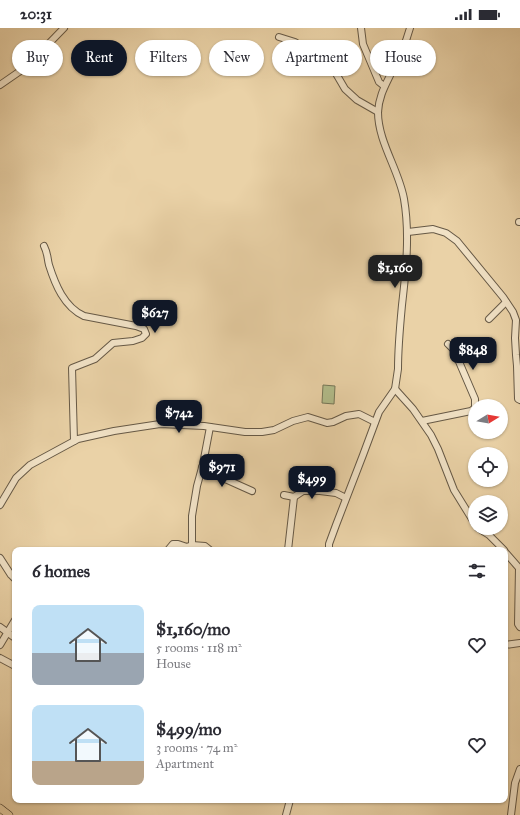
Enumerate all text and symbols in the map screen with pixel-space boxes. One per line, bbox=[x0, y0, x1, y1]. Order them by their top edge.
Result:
text: 20:31 bbox=[20, 5, 52, 23]
chip: Buy bbox=[12, 40, 63, 76]
chip: Rent bbox=[71, 40, 127, 76]
chip: Filters bbox=[135, 40, 201, 76]
chip: New bbox=[209, 40, 264, 76]
chip: Apartment bbox=[272, 40, 362, 76]
chip: House bbox=[370, 40, 436, 76]
pin: $1,160 bbox=[362, 255, 428, 289]
text: $1,160 bbox=[377, 260, 413, 276]
pin: $627 bbox=[131, 300, 179, 334]
text: $627 bbox=[141, 305, 169, 321]
pin: $848 bbox=[449, 337, 497, 371]
text: $848 bbox=[459, 342, 487, 358]
north arrow bbox=[468, 399, 508, 439]
map controls bbox=[468, 399, 508, 535]
pin: $742 bbox=[155, 400, 203, 434]
text: $742 bbox=[165, 405, 193, 421]
button: locate bbox=[468, 447, 508, 487]
pin: $971 bbox=[198, 454, 246, 488]
text: $971 bbox=[209, 459, 235, 475]
pin: $499 bbox=[288, 466, 336, 500]
text: $499 bbox=[297, 471, 327, 487]
button: layers bbox=[468, 495, 508, 535]
icon: filters bbox=[466, 560, 488, 582]
text: 6 homes bbox=[32, 561, 90, 582]
text: $1,160/mo bbox=[156, 619, 230, 640]
icon: home bbox=[64, 621, 112, 669]
icon: heart bbox=[466, 634, 488, 656]
text: 5 rooms · 118 m² bbox=[156, 640, 242, 656]
text: House bbox=[156, 656, 191, 672]
text: $499/mo bbox=[156, 719, 221, 740]
icon: home bbox=[64, 721, 112, 769]
icon: heart bbox=[466, 734, 488, 756]
text: 3 rooms · 74 m² bbox=[156, 740, 238, 756]
text: Apartment bbox=[156, 756, 214, 772]

